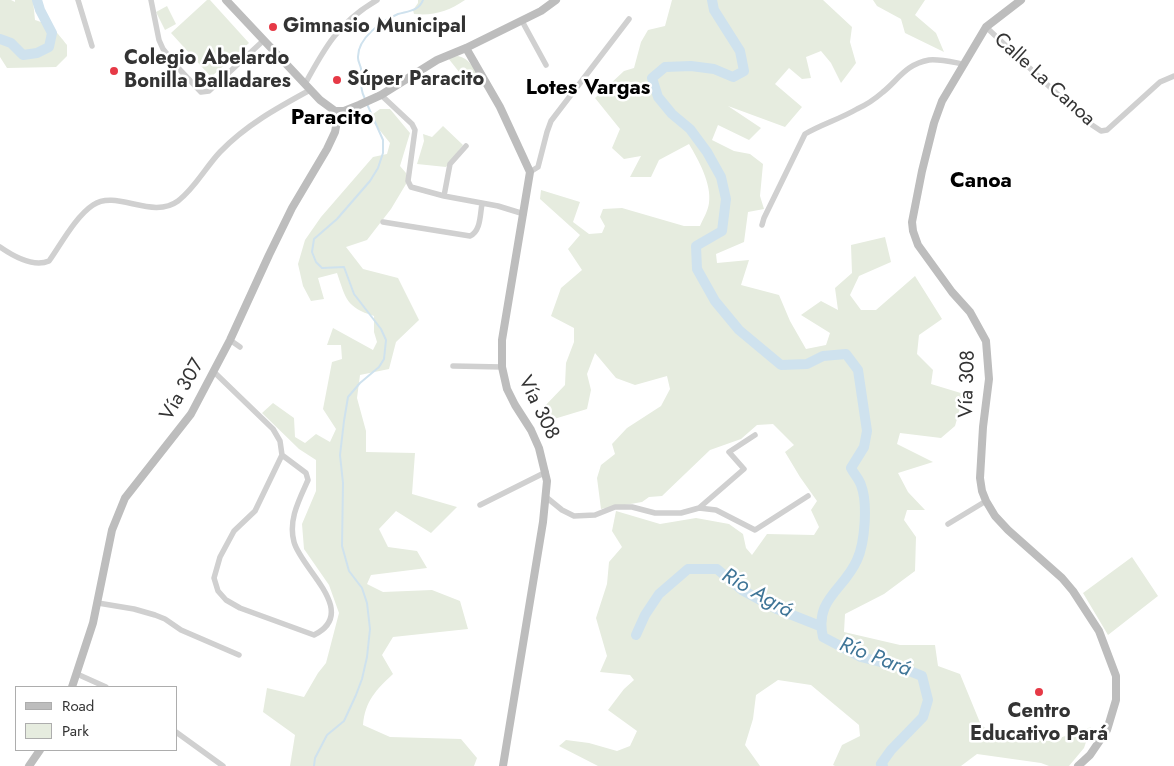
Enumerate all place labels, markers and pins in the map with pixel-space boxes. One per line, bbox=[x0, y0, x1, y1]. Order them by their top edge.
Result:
place label: Gimnasio Municipal bbox=[283, 15, 466, 39]
marker: Gimnasio Municipal bbox=[267, 21, 279, 33]
place label: Colegio Abelardo Bonilla Balladares bbox=[124, 47, 291, 94]
marker: Colegio Abelardo Bonilla Balladares bbox=[108, 65, 120, 77]
place label: Súper Paracito bbox=[347, 68, 484, 92]
marker: Súper Paracito bbox=[331, 74, 343, 86]
marker: Centro Educativo Pará bbox=[1033, 686, 1045, 698]
place label: Centro Educativo Pará bbox=[970, 700, 1108, 747]

